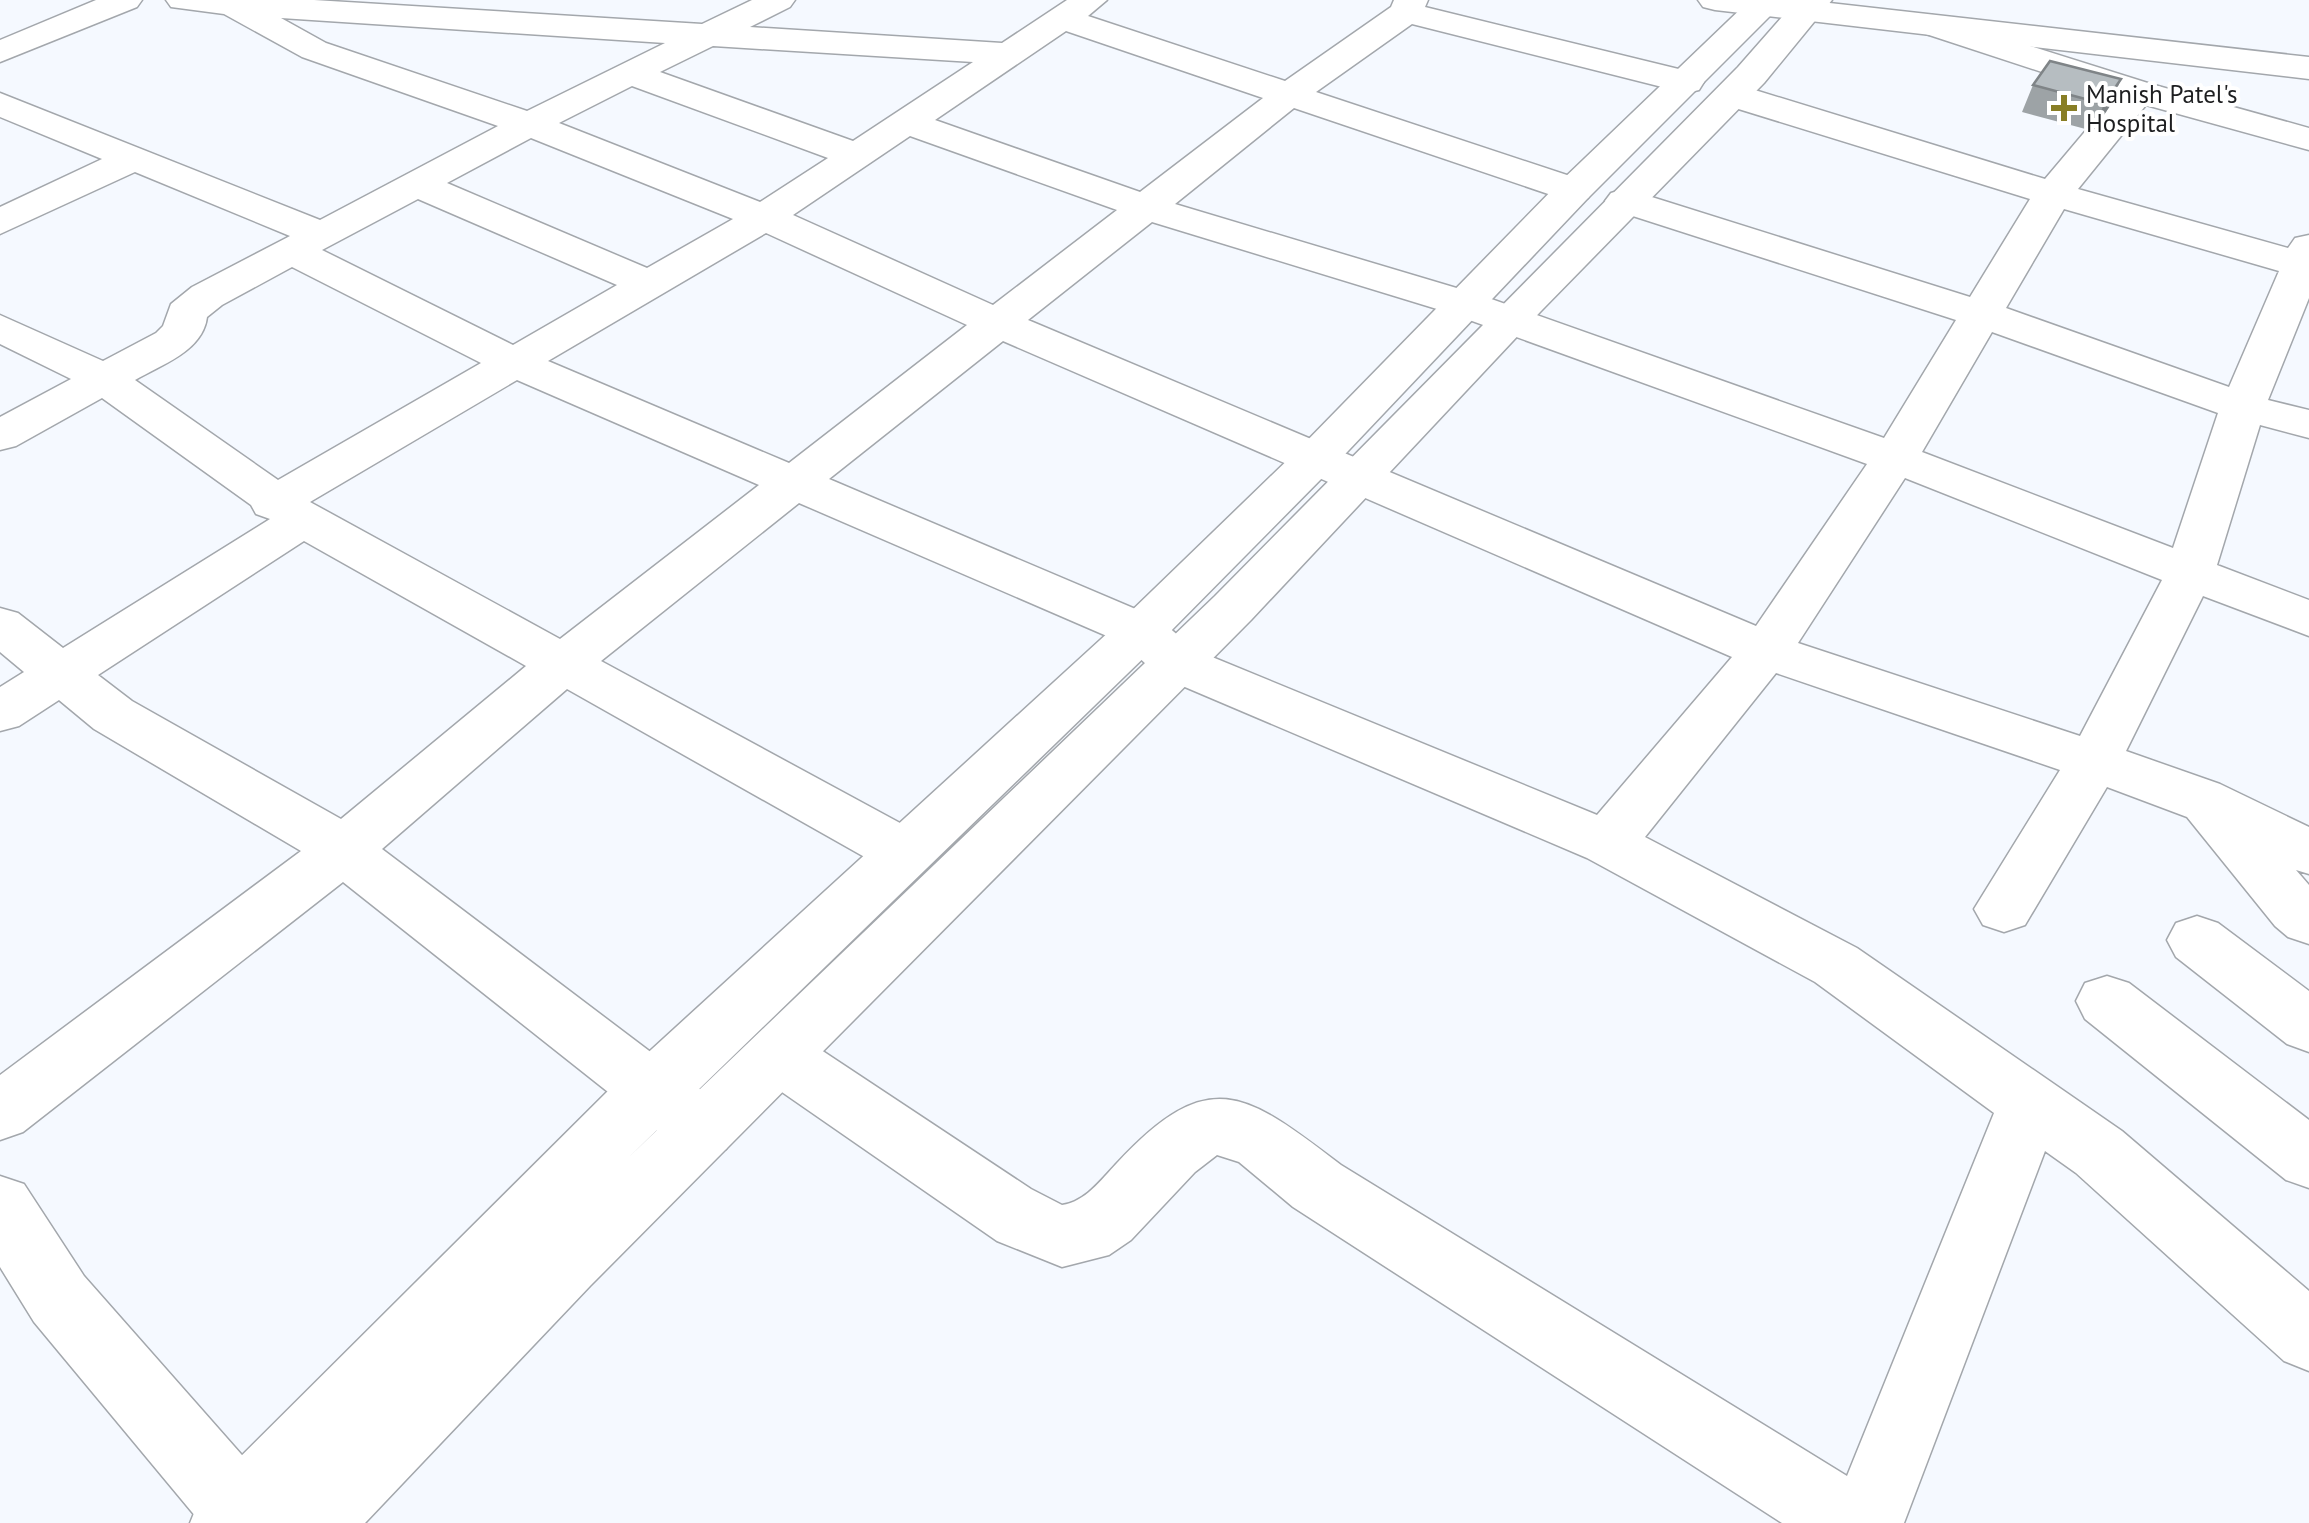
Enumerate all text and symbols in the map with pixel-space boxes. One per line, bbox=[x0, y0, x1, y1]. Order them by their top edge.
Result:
place label: Manish Patel's Hospital bbox=[2086, 78, 2238, 139]
marker: Manish Patel's Hospital bbox=[2051, 95, 2077, 121]

